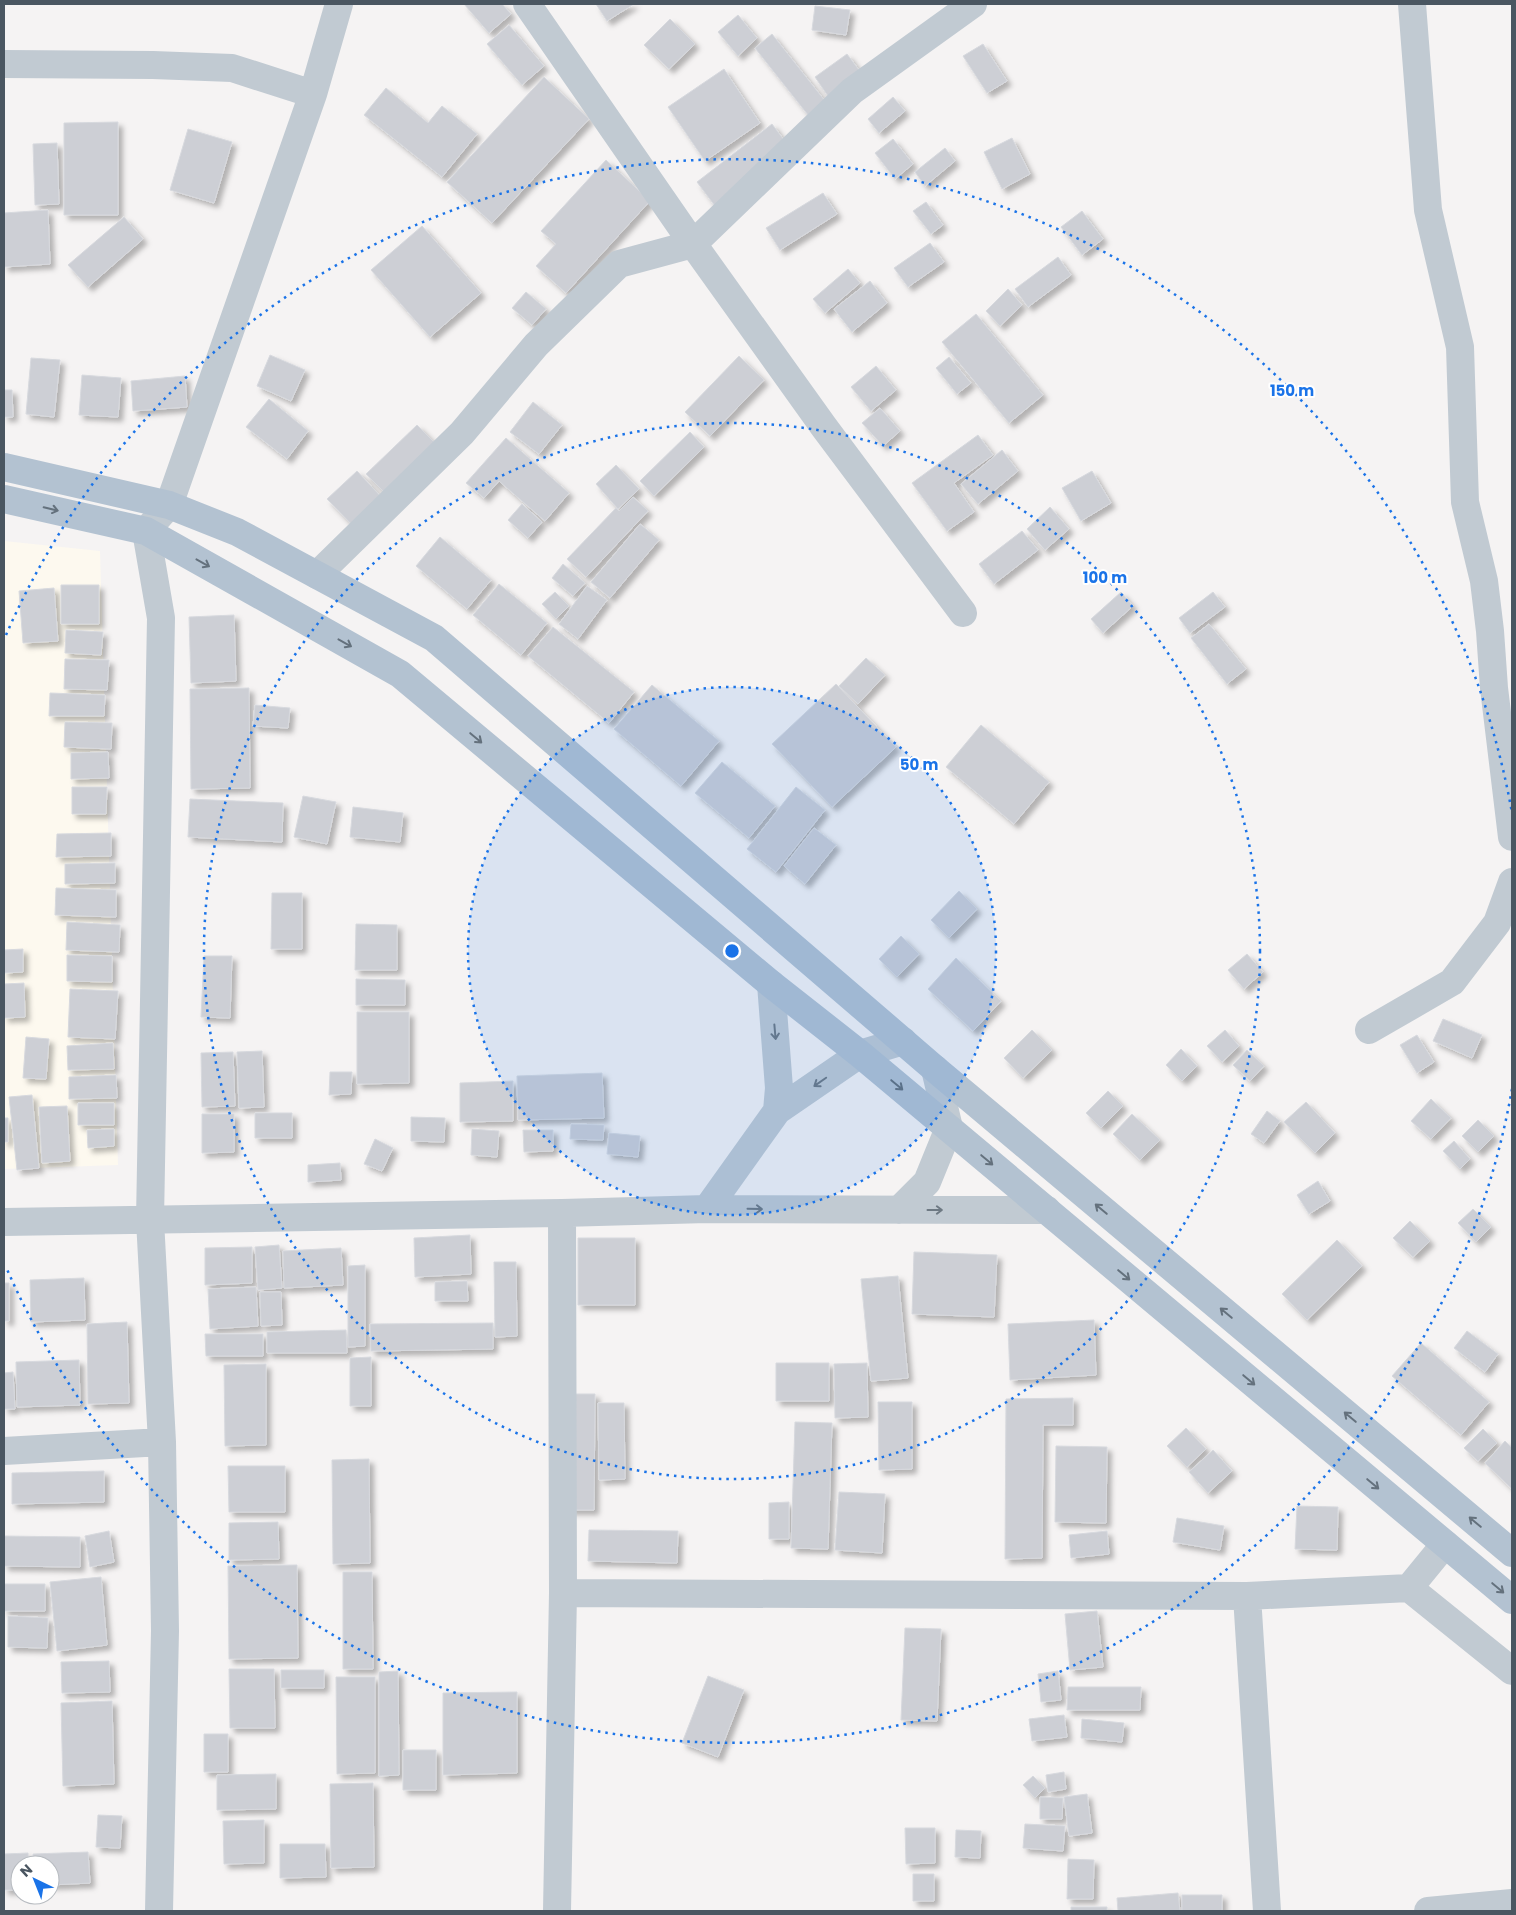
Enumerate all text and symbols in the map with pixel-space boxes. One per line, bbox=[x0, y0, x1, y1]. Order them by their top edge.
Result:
text: 150 m bbox=[1270, 380, 1314, 401]
one-way arrow bbox=[43, 505, 59, 514]
one-way arrow bbox=[195, 559, 210, 569]
text: 100 m bbox=[1083, 567, 1127, 588]
one-way arrow bbox=[337, 638, 352, 648]
one-way arrow bbox=[469, 732, 482, 743]
text: 50 m bbox=[900, 754, 938, 775]
centre of rings bbox=[723, 942, 741, 960]
one-way arrow bbox=[770, 1024, 779, 1040]
one-way arrow bbox=[813, 1077, 827, 1087]
one-way arrow bbox=[891, 1079, 904, 1091]
one-way arrow bbox=[980, 1154, 993, 1165]
one-way arrow bbox=[1095, 1203, 1108, 1214]
one-way arrow bbox=[747, 1204, 763, 1214]
one-way arrow bbox=[927, 1205, 943, 1215]
one-way arrow bbox=[1118, 1270, 1131, 1281]
one-way arrow bbox=[1220, 1308, 1233, 1319]
one-way arrow bbox=[1242, 1374, 1255, 1385]
one-way arrow bbox=[1344, 1412, 1357, 1423]
one-way arrow bbox=[1367, 1478, 1380, 1490]
one-way arrow bbox=[1469, 1517, 1482, 1528]
one-way arrow bbox=[1491, 1582, 1504, 1593]
north arrow bbox=[10, 1855, 60, 1905]
text: N bbox=[15, 1860, 37, 1881]

